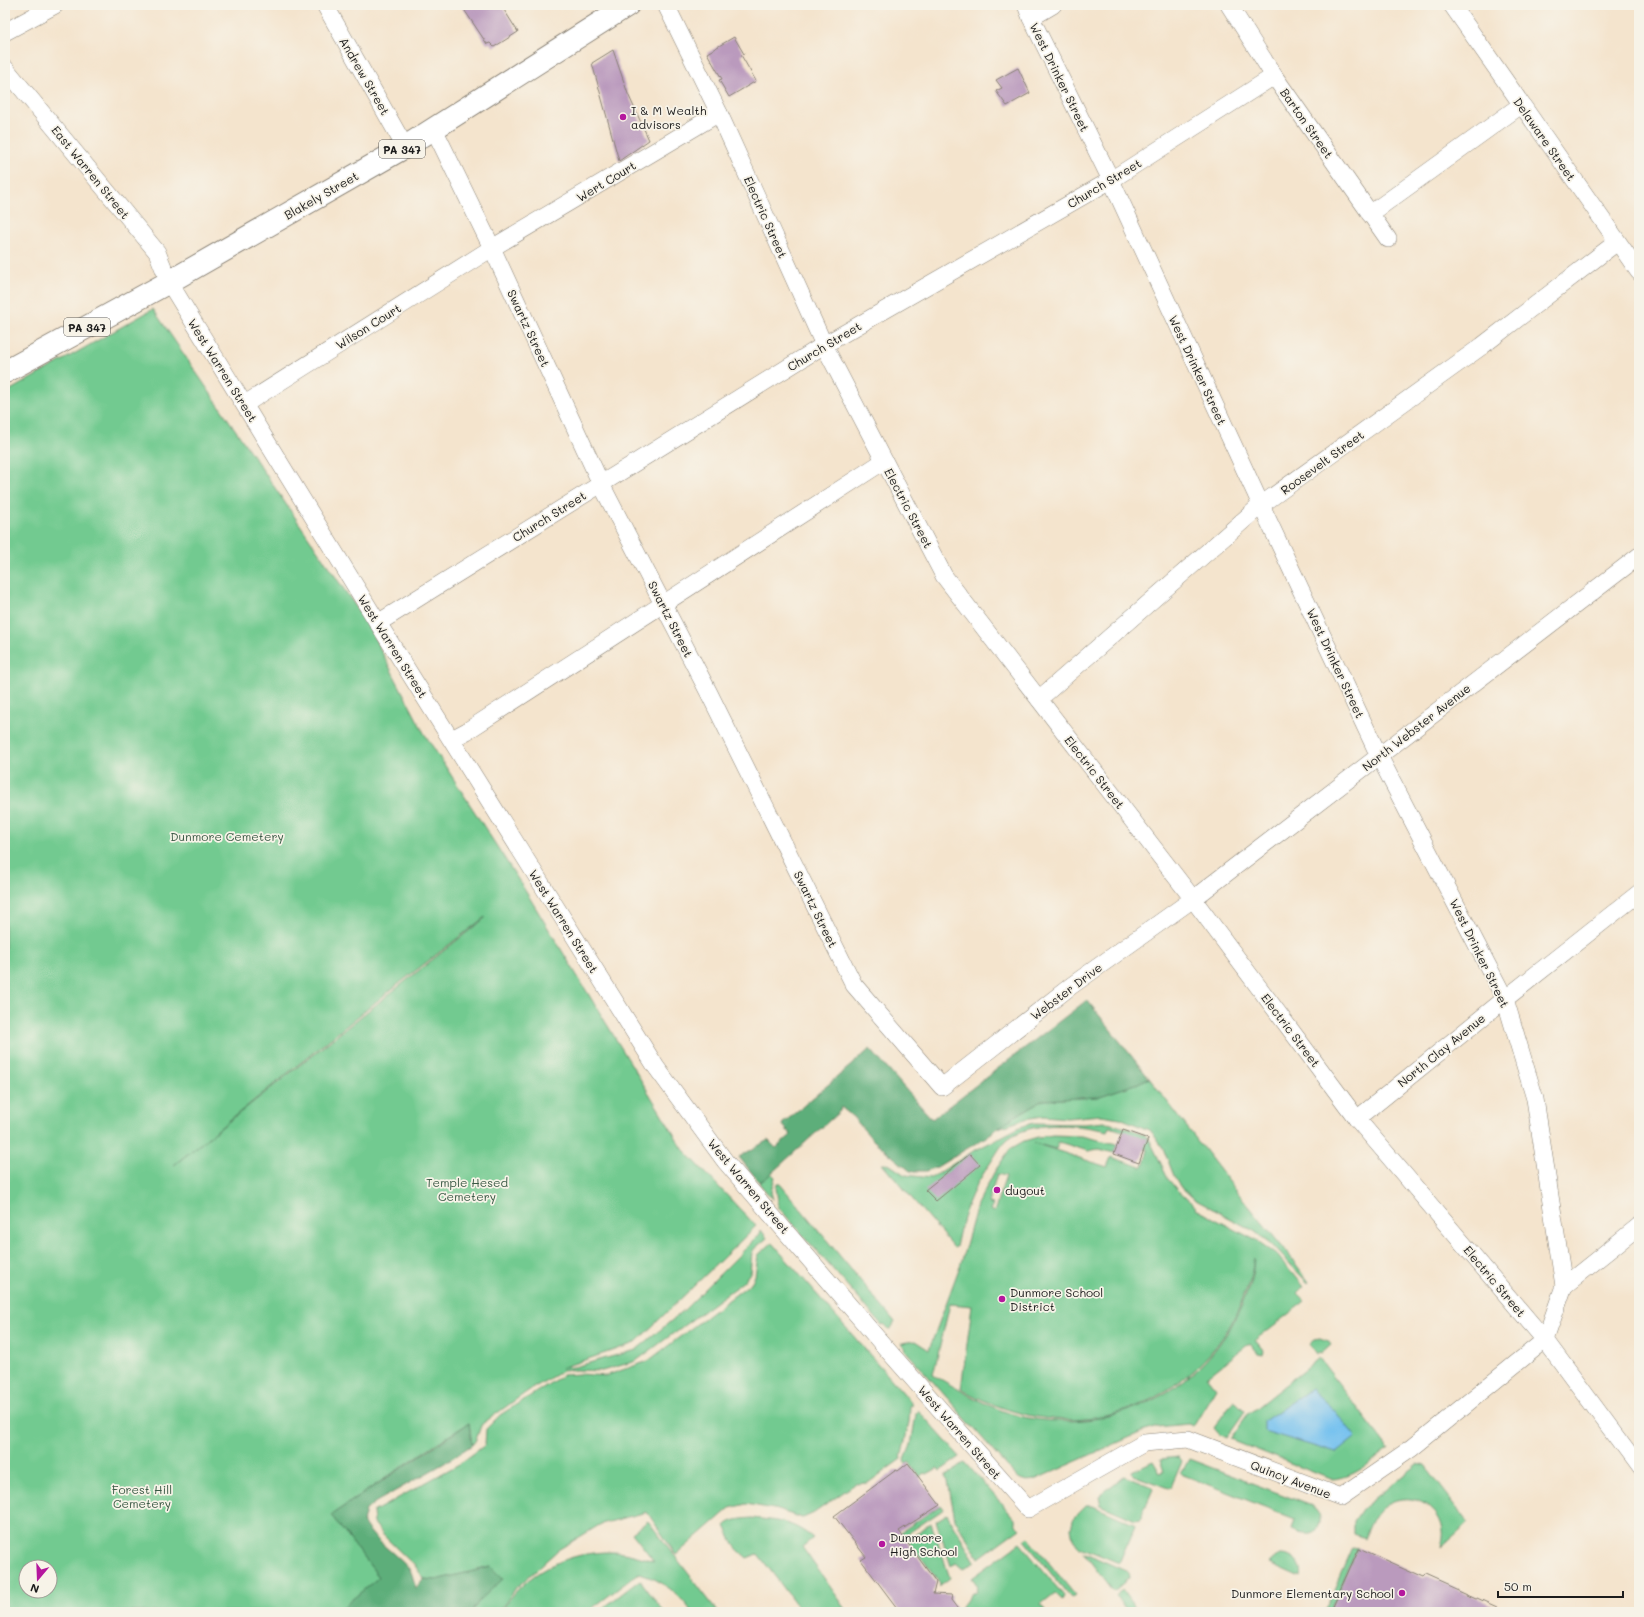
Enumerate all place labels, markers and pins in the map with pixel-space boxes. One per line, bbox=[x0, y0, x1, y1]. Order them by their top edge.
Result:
place label: I & M Wealth advisors bbox=[631, 102, 707, 132]
marker: I & M Wealth advisors bbox=[618, 112, 628, 122]
place label: dugout bbox=[1005, 1182, 1045, 1198]
marker: dugout bbox=[992, 1185, 1002, 1195]
place label: Dunmore School District bbox=[1010, 1284, 1103, 1314]
marker: Dunmore School District bbox=[997, 1294, 1007, 1304]
place label: Dunmore High School bbox=[890, 1529, 958, 1559]
marker: Dunmore High School bbox=[877, 1539, 887, 1549]
place label: Dunmore Elementary School bbox=[1231, 1585, 1394, 1601]
marker: Dunmore Elementary School bbox=[1397, 1588, 1407, 1598]

